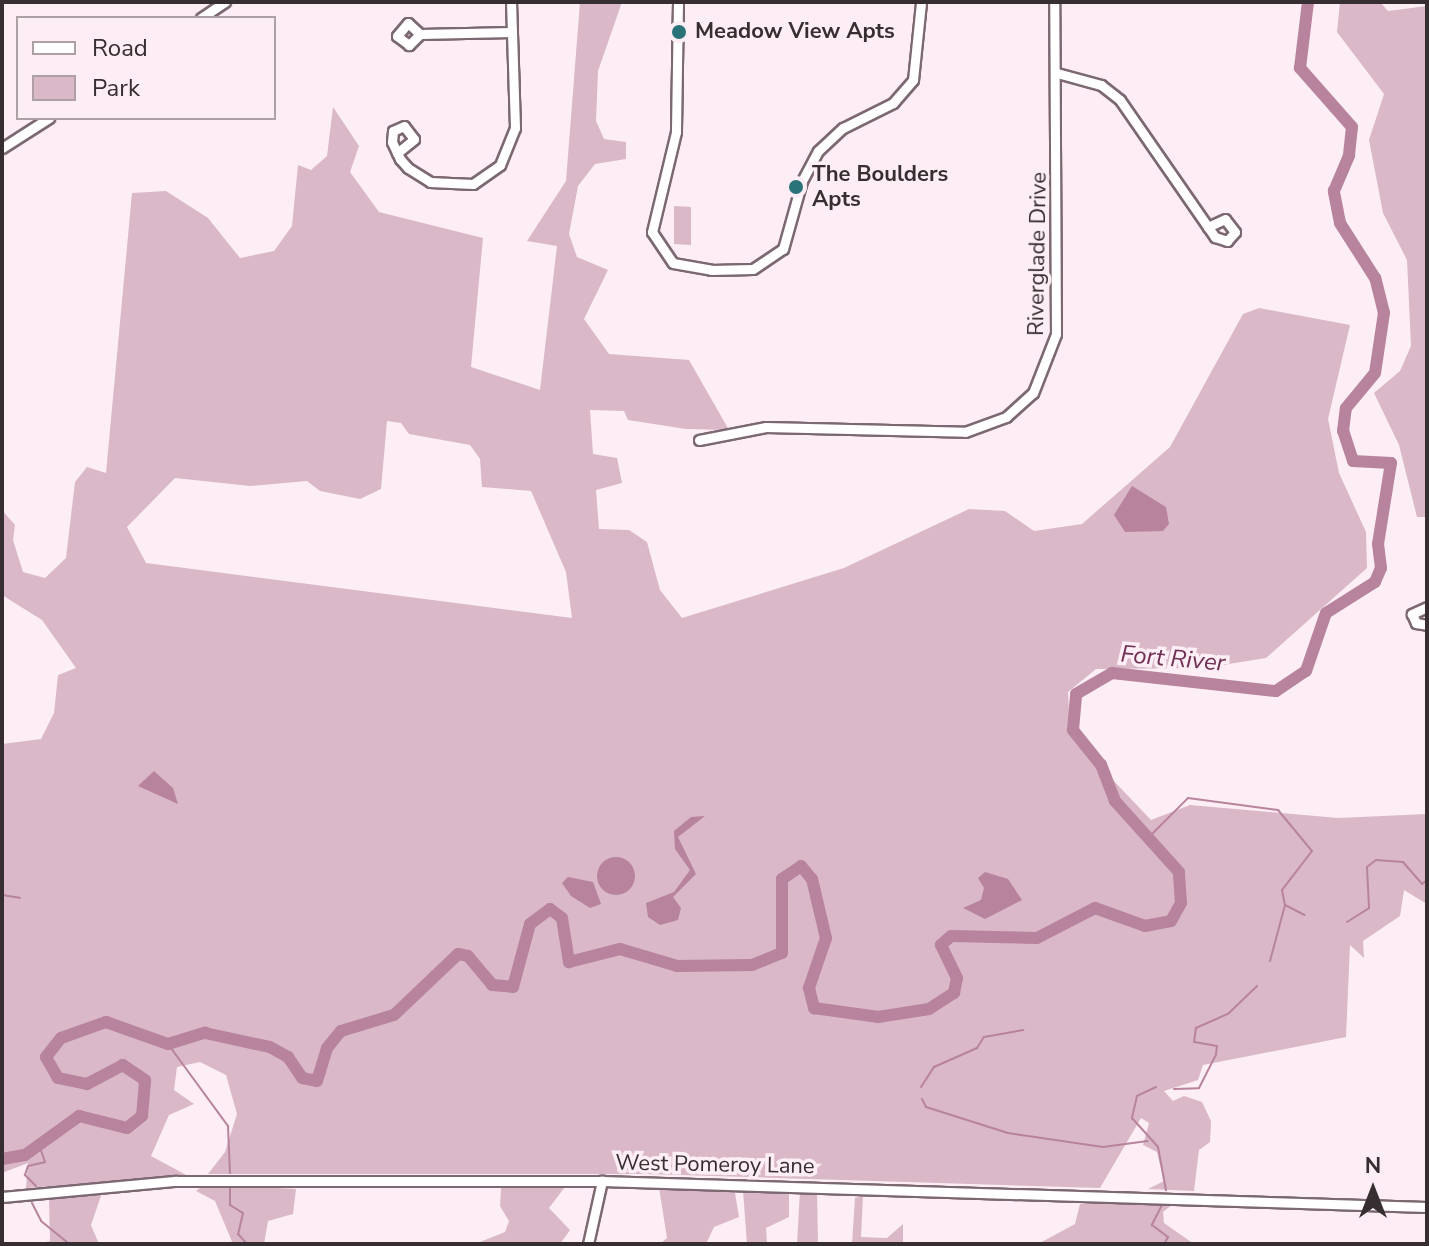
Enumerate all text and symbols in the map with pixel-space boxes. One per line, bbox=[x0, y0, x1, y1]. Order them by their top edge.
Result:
legend bbox=[16, 16, 276, 120]
place label: Meadow View Apts bbox=[695, 19, 895, 45]
marker: Meadow View Apts bbox=[670, 23, 688, 41]
text: Road bbox=[92, 32, 148, 64]
text: Park bbox=[92, 72, 140, 104]
place label: The Boulders Apts bbox=[812, 161, 948, 212]
street label: Riverglade Drive bbox=[1023, 172, 1053, 336]
marker: The Boulders Apts bbox=[787, 178, 805, 196]
water label: Fort River bbox=[1119, 640, 1227, 678]
street label: West Pomeroy Lane bbox=[615, 1150, 815, 1180]
north arrow bbox=[1333, 1150, 1413, 1230]
text: N bbox=[1365, 1151, 1381, 1181]

